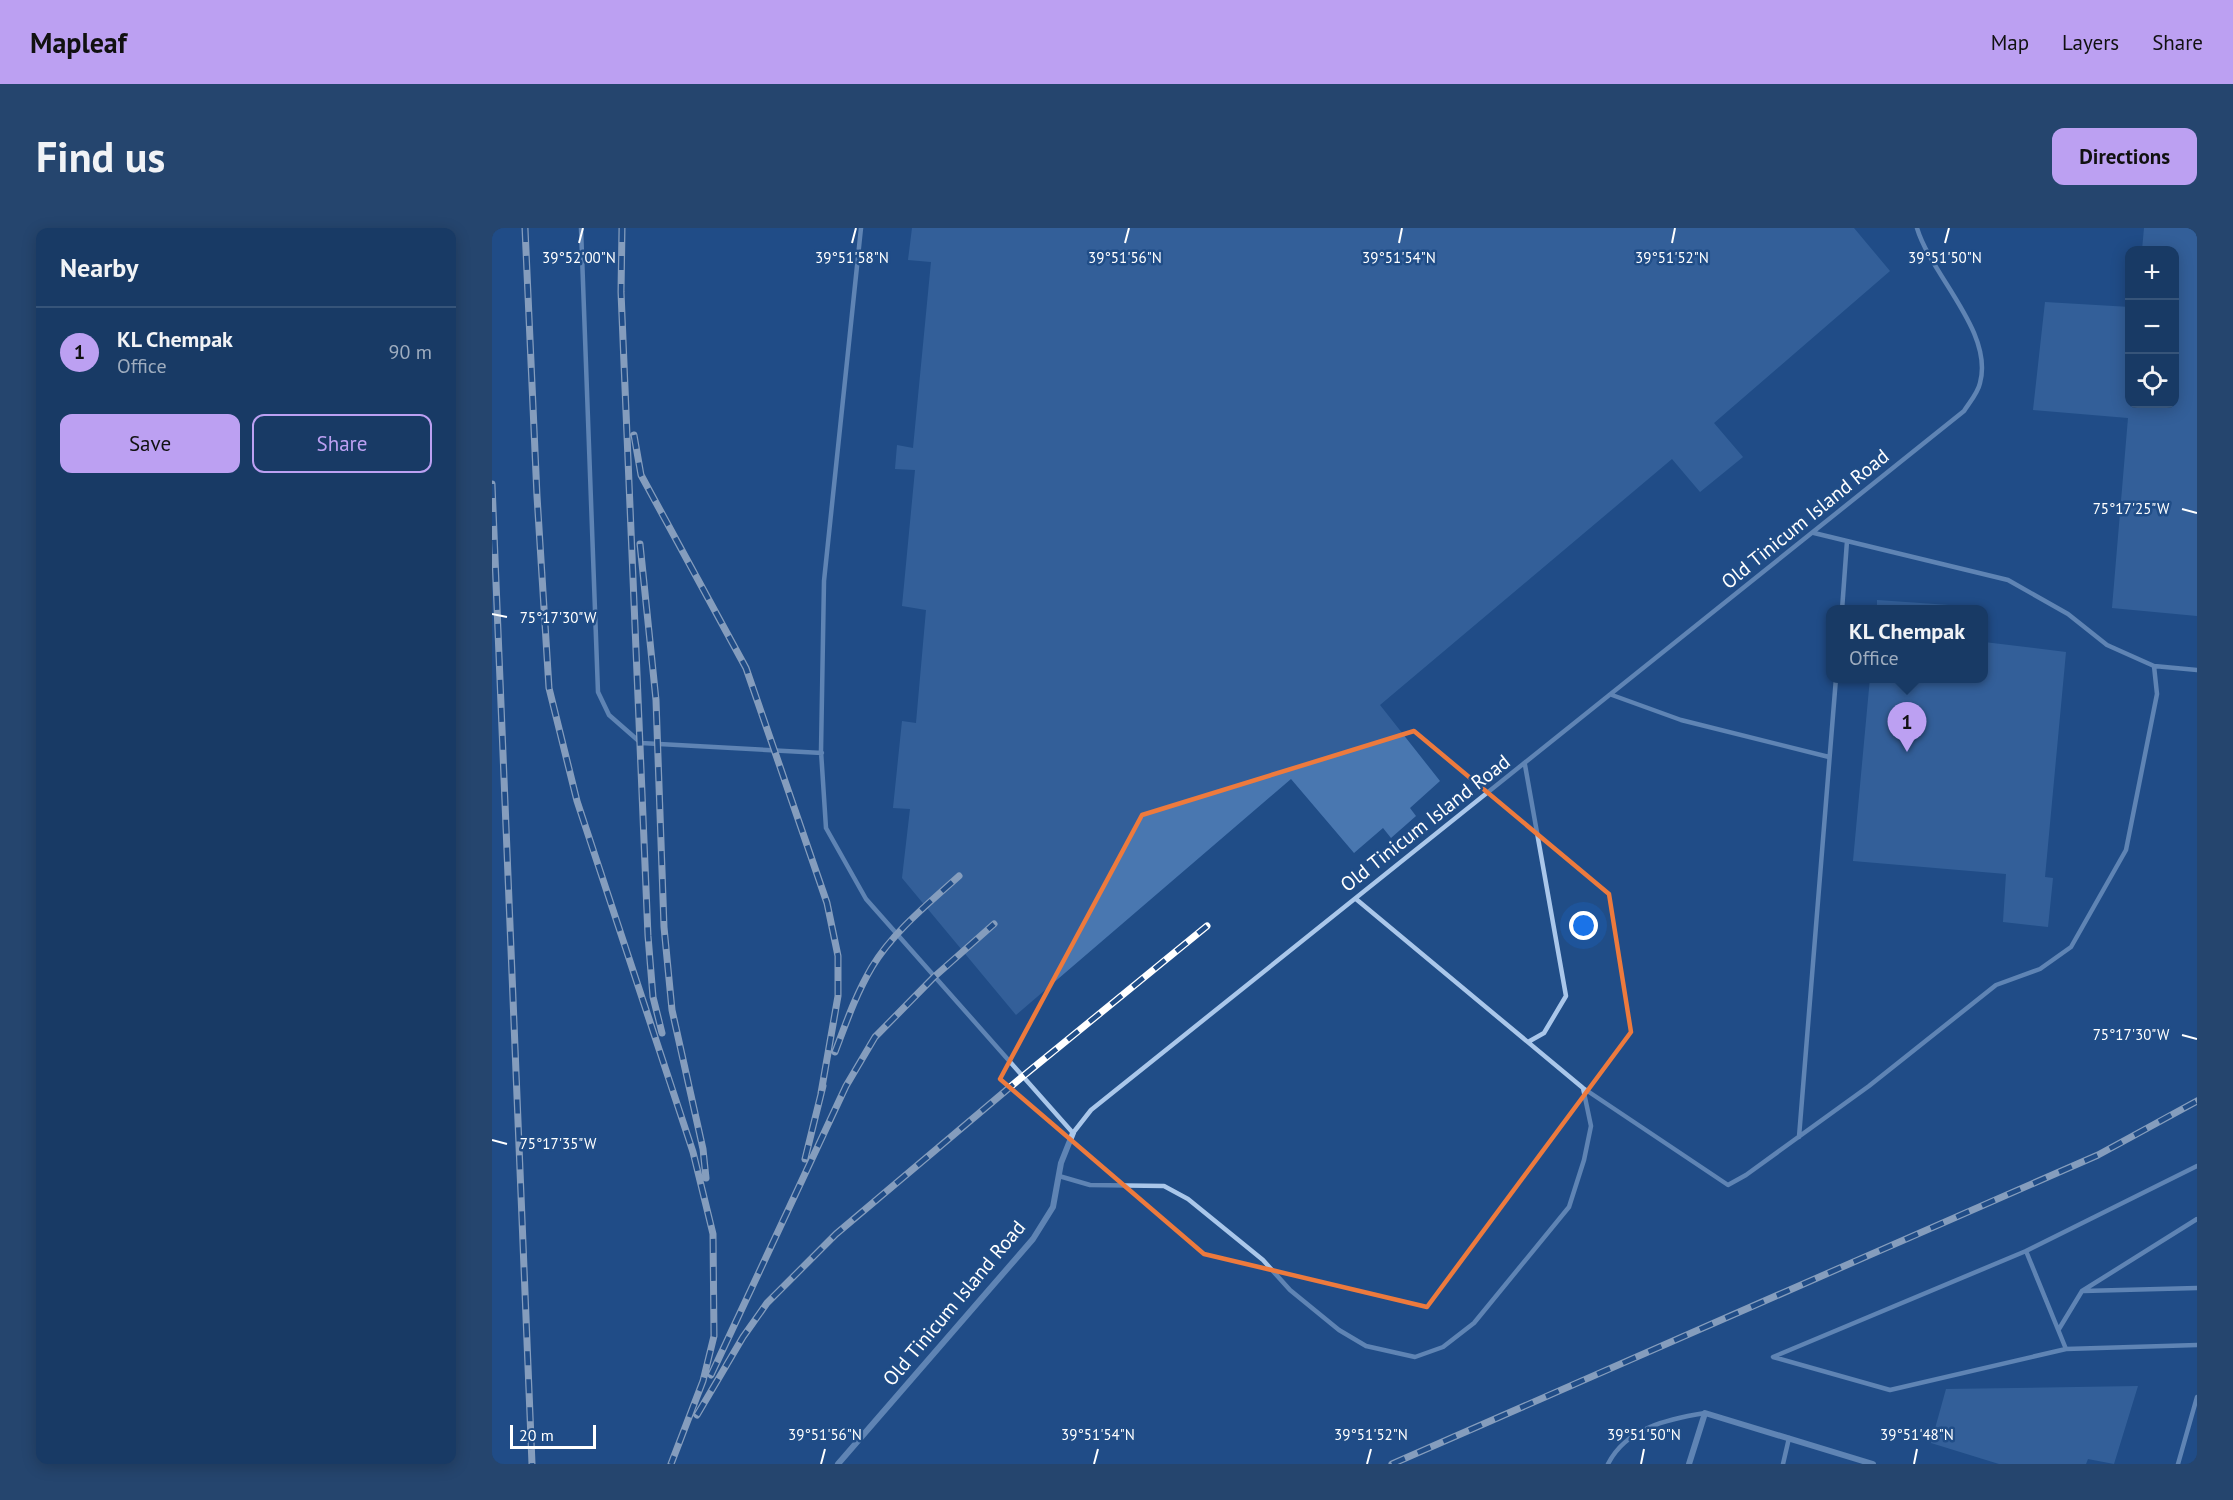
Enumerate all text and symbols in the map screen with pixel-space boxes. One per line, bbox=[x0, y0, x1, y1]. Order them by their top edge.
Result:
text: Mapleaf bbox=[30, 24, 127, 61]
text: Map bbox=[1991, 29, 2029, 56]
text: Layers bbox=[2062, 29, 2119, 56]
text: Share bbox=[2152, 29, 2203, 56]
button: Directions bbox=[2052, 128, 2197, 185]
text: Find us bbox=[36, 129, 165, 184]
map controls bbox=[2125, 246, 2179, 408]
button: + bbox=[2125, 246, 2179, 300]
text: 39°52'00"N bbox=[542, 248, 616, 267]
text: 39°51'58"N bbox=[815, 248, 889, 267]
text: 39°51'56"N bbox=[1088, 248, 1162, 267]
text: 39°51'54"N bbox=[1362, 248, 1436, 267]
text: 39°51'52"N bbox=[1635, 248, 1709, 267]
text: 39°51'50"N bbox=[1908, 248, 1982, 267]
text: Nearby bbox=[60, 251, 138, 284]
button: − bbox=[2125, 300, 2179, 354]
text: KL Chempak bbox=[117, 325, 233, 353]
text: 1 bbox=[74, 339, 85, 365]
text: 90 m bbox=[389, 339, 432, 365]
text: Office bbox=[117, 353, 167, 379]
button: locate bbox=[2125, 354, 2179, 408]
button: Save bbox=[60, 414, 240, 473]
button: Share bbox=[252, 414, 432, 473]
street label: Old Tinicum Island Road bbox=[1716, 443, 1894, 595]
text: 75°17'25"W bbox=[2093, 499, 2170, 518]
popup bbox=[1826, 605, 1988, 683]
text: 75°17'30"W bbox=[520, 608, 597, 627]
text: KL Chempak bbox=[1849, 617, 1965, 645]
text: Office bbox=[1849, 645, 1899, 671]
pin: 1 bbox=[1888, 702, 1926, 752]
street label: Old Tinicum Island Road bbox=[1335, 749, 1515, 897]
your location bbox=[1569, 911, 1598, 940]
text: 75°17'30"W bbox=[2093, 1025, 2170, 1044]
text: 75°17'35"W bbox=[520, 1134, 597, 1153]
street label: Old Tinicum Island Road bbox=[877, 1215, 1031, 1391]
scale bar bbox=[510, 1422, 596, 1450]
text: 20 m bbox=[519, 1425, 554, 1445]
text: 39°51'56"N bbox=[788, 1425, 862, 1444]
text: 39°51'54"N bbox=[1061, 1425, 1135, 1444]
text: 39°51'52"N bbox=[1334, 1425, 1408, 1444]
text: 39°51'50"N bbox=[1607, 1425, 1681, 1444]
text: 39°51'48"N bbox=[1880, 1425, 1954, 1444]

